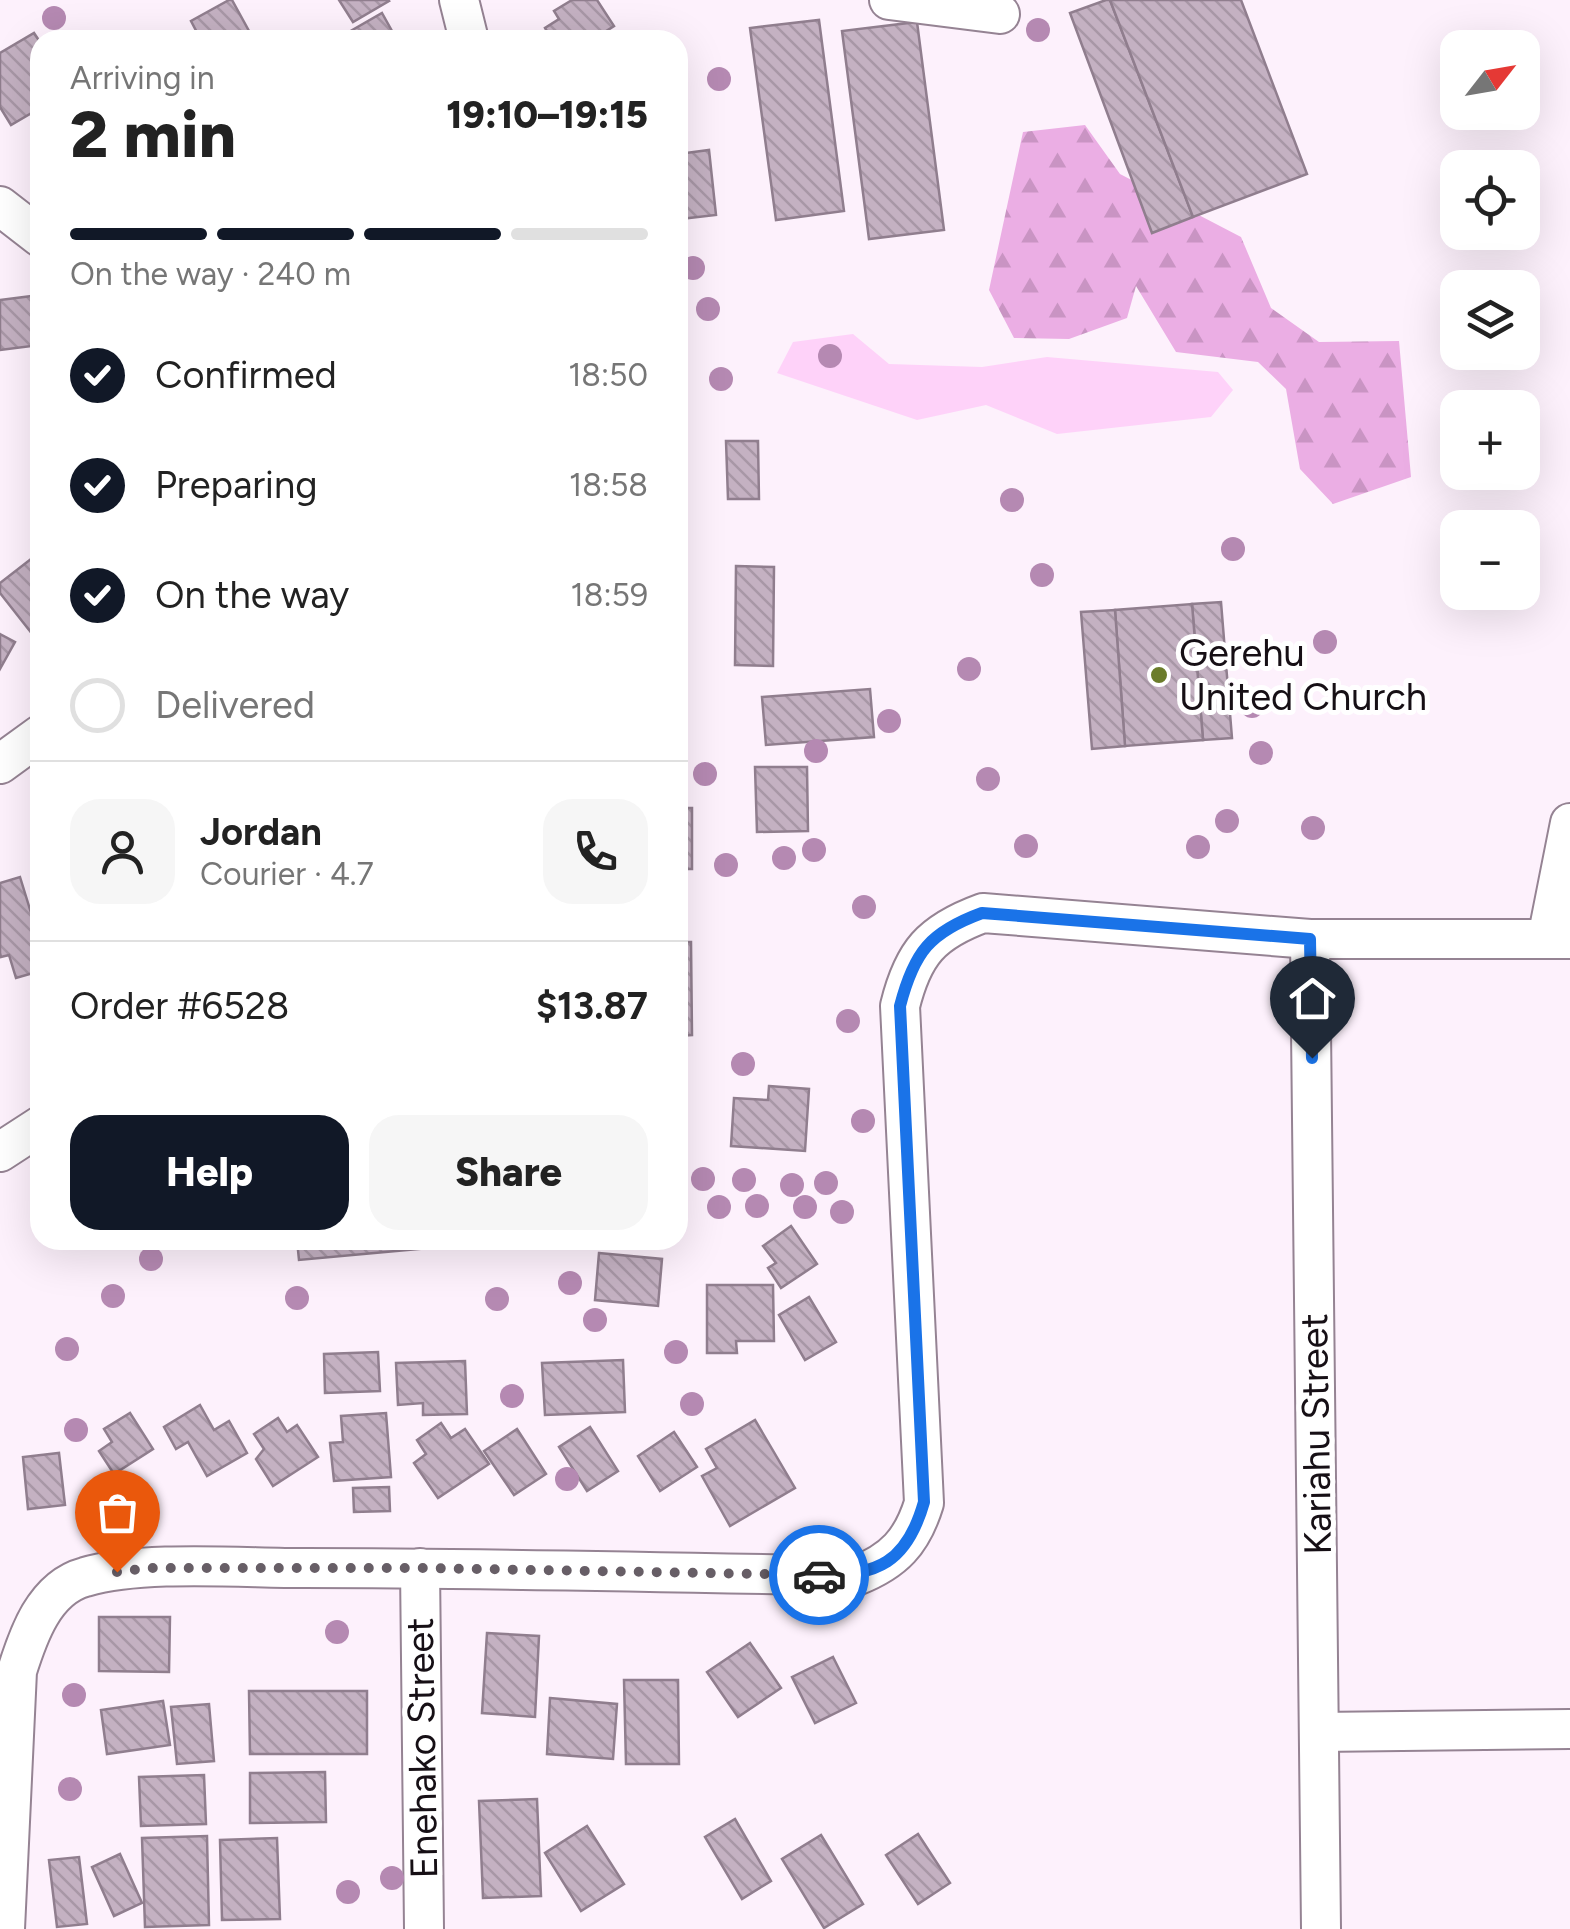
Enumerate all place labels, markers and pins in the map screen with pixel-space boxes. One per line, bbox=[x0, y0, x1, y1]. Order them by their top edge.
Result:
place label: Gerehu United Church bbox=[1179, 630, 1427, 720]
marker: Gerehu United Church bbox=[1148, 664, 1170, 686]
pin bbox=[1270, 956, 1355, 1059]
pin bbox=[75, 1470, 160, 1573]

